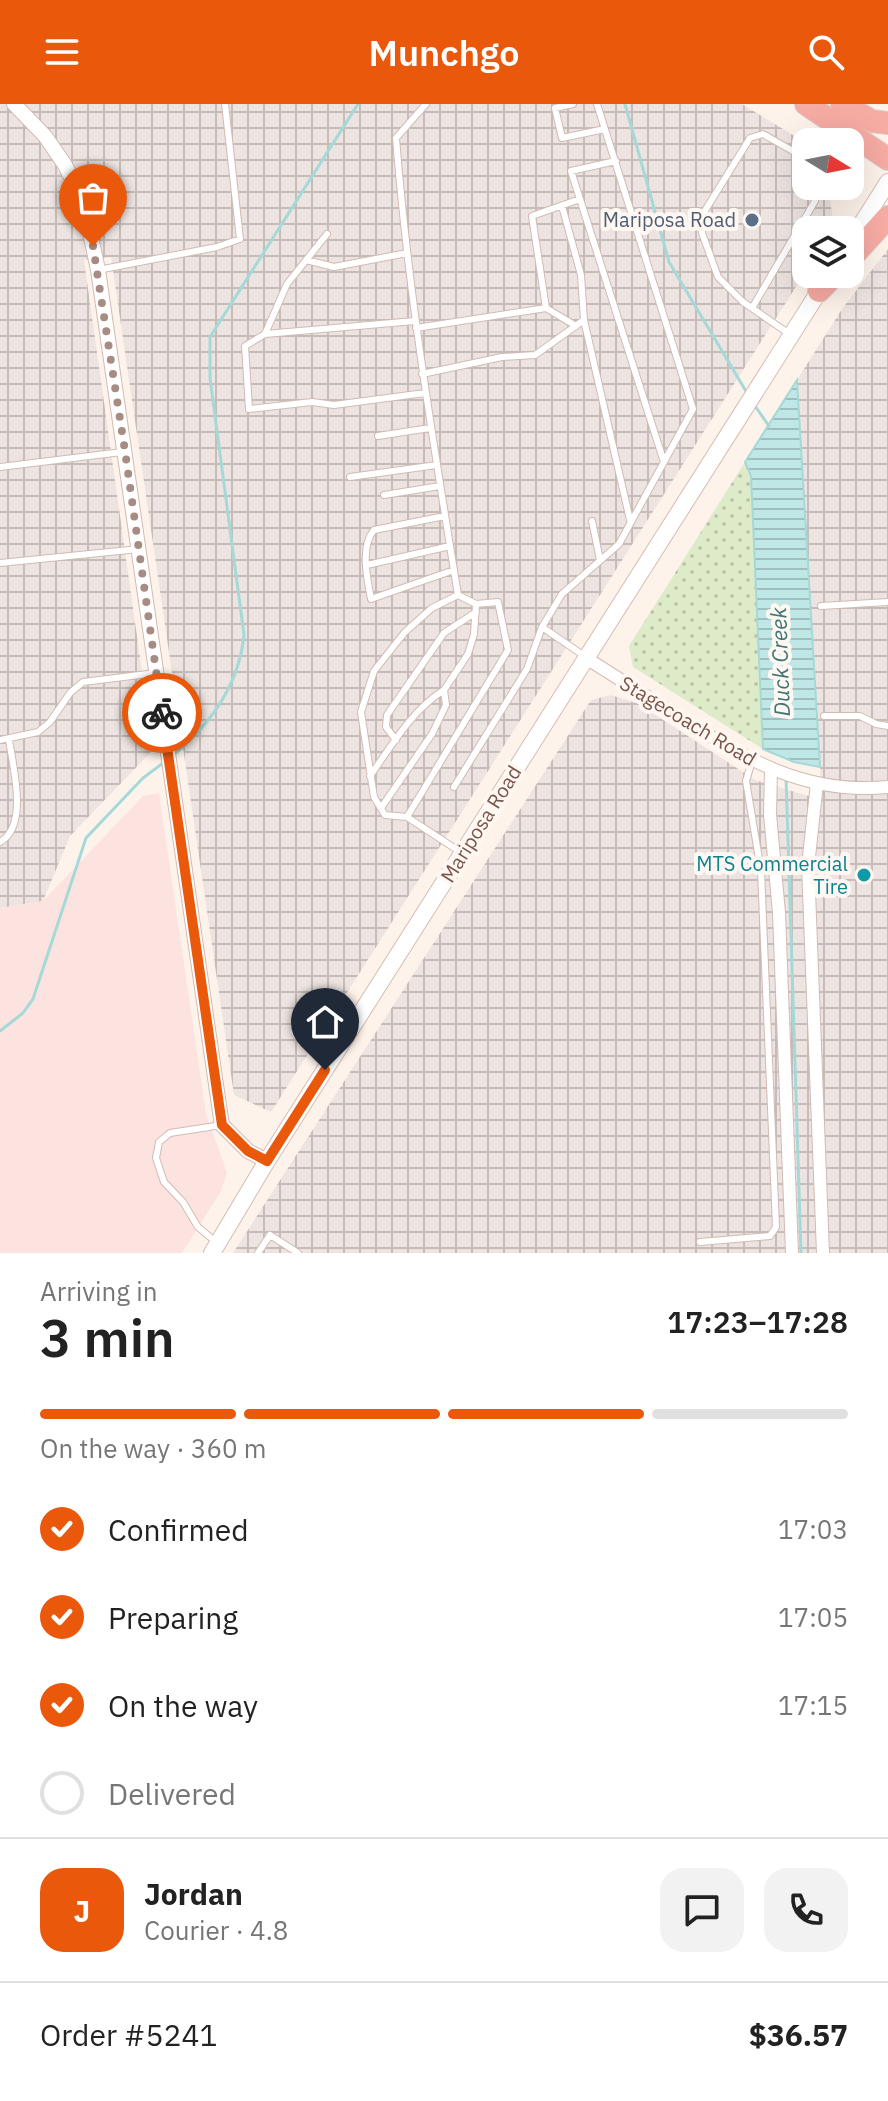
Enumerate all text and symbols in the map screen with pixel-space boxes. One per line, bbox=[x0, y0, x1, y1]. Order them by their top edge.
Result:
text: Munchgo bbox=[368, 29, 520, 76]
icon: menu bbox=[40, 30, 84, 74]
icon: search bbox=[804, 30, 848, 74]
north arrow bbox=[792, 128, 864, 200]
map controls bbox=[792, 128, 864, 288]
pin bbox=[59, 164, 127, 246]
icon: bag bbox=[71, 176, 115, 220]
place label: Mariposa Road bbox=[603, 206, 736, 233]
marker: Mariposa Road bbox=[743, 211, 761, 229]
button: layers bbox=[792, 216, 864, 288]
water label: Duck Creek bbox=[763, 606, 796, 717]
street label: Stagecoach Road bbox=[615, 669, 762, 772]
courier bbox=[122, 673, 202, 753]
icon: bike bbox=[140, 691, 184, 735]
street label: Mariposa Road bbox=[434, 760, 527, 887]
place label: MTS Commercial Tire bbox=[696, 850, 848, 900]
marker: MTS Commercial Tire bbox=[855, 866, 873, 884]
pin bbox=[291, 988, 359, 1070]
icon: home bbox=[303, 1000, 347, 1044]
text: Arriving in bbox=[40, 1274, 157, 1308]
text: 17:23–17:28 bbox=[667, 1302, 848, 1341]
text: 3 min bbox=[40, 1304, 175, 1371]
text: On the way · 360 m bbox=[40, 1431, 266, 1465]
icon: check bbox=[40, 1507, 84, 1551]
text: Confirmed bbox=[108, 1510, 249, 1549]
text: 17:03 bbox=[778, 1512, 848, 1546]
icon: check bbox=[40, 1595, 84, 1639]
text: Preparing bbox=[108, 1598, 238, 1637]
text: 17:05 bbox=[778, 1600, 848, 1634]
icon: check bbox=[40, 1683, 84, 1727]
text: On the way bbox=[108, 1686, 258, 1725]
text: 17:15 bbox=[778, 1688, 848, 1722]
text: Delivered bbox=[108, 1774, 236, 1813]
button: chat bbox=[660, 1868, 744, 1952]
button: phone bbox=[764, 1868, 848, 1952]
text: Jordan bbox=[144, 1874, 243, 1913]
text: J bbox=[74, 1891, 90, 1930]
text: Courier · 4.8 bbox=[144, 1913, 288, 1947]
text: Order #5241 bbox=[40, 2015, 217, 2054]
text: $36.57 bbox=[749, 2015, 848, 2054]

